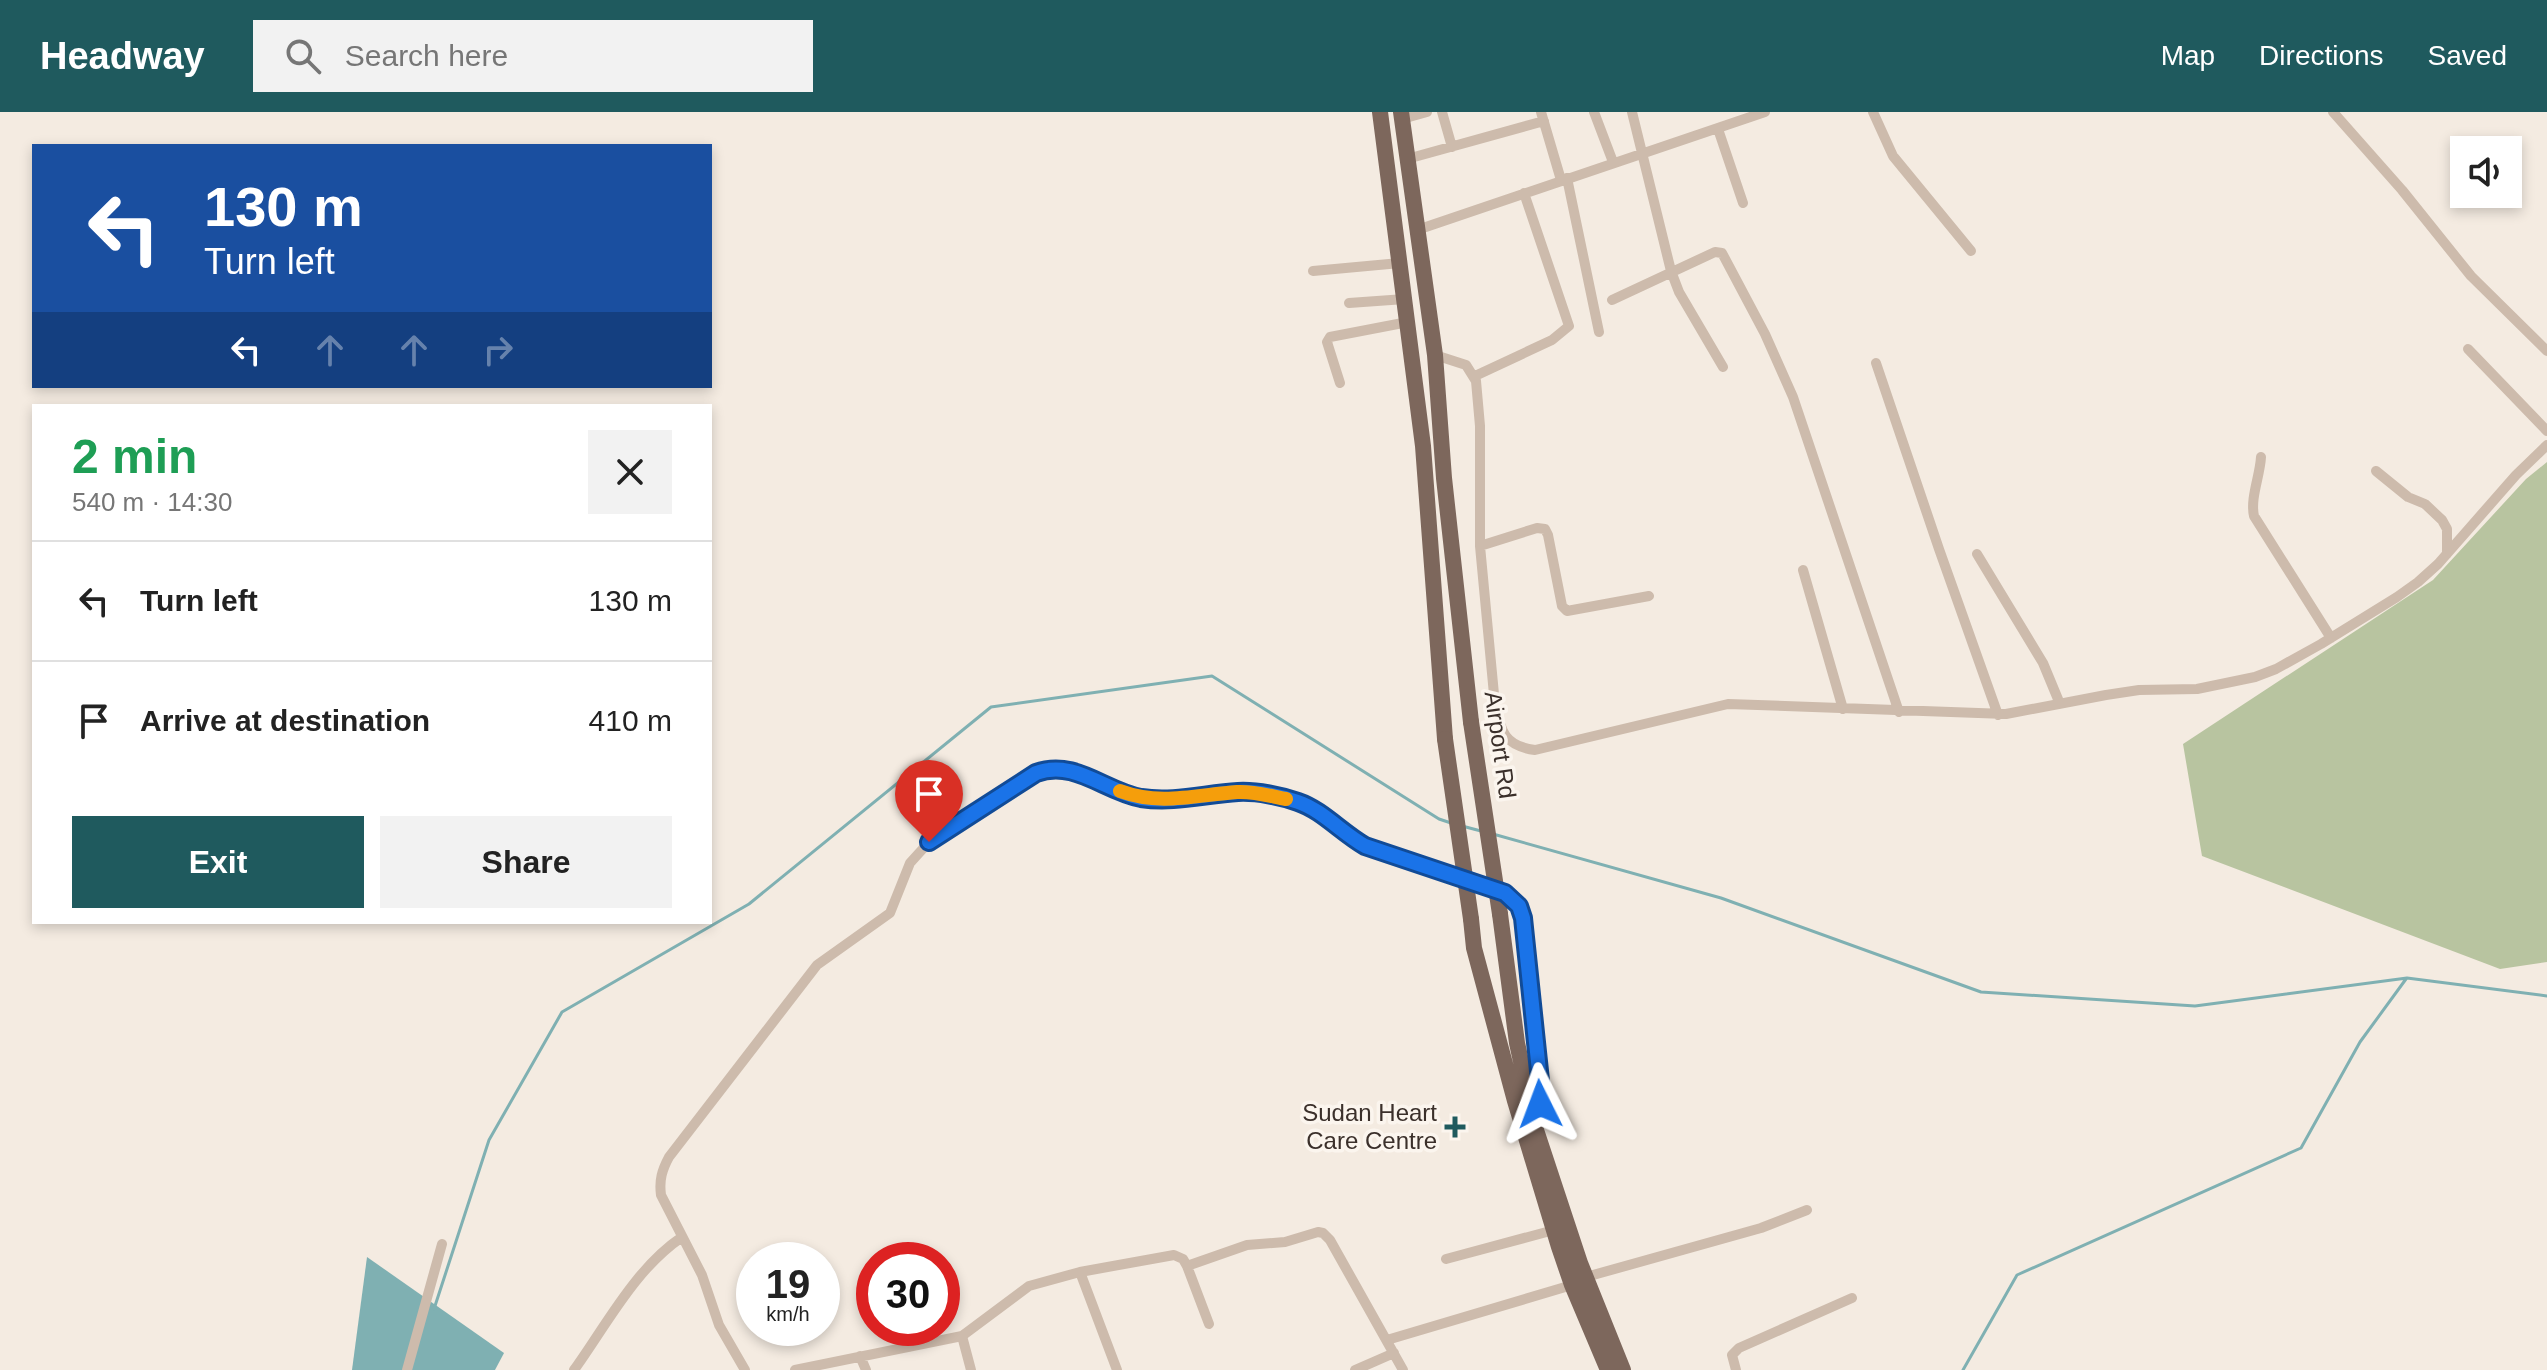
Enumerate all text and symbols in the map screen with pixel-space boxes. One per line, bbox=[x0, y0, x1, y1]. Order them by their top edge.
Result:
search box bbox=[253, 20, 813, 92]
icon: search bbox=[281, 34, 325, 78]
text: Headway bbox=[40, 35, 205, 77]
text: Search here bbox=[345, 39, 508, 72]
text: Map bbox=[2161, 40, 2215, 71]
text: Directions bbox=[2259, 40, 2384, 71]
text: Saved bbox=[2428, 40, 2507, 71]
map controls bbox=[2450, 136, 2522, 208]
button: sound bbox=[2450, 136, 2522, 208]
text: 130 m bbox=[204, 175, 363, 238]
icon: left bbox=[72, 176, 176, 280]
text: Turn left bbox=[204, 241, 335, 282]
icon: left bbox=[224, 328, 268, 372]
icon: ahead bbox=[308, 328, 352, 372]
icon: ahead bbox=[392, 328, 436, 372]
icon: right bbox=[476, 328, 520, 372]
text: 2 min bbox=[72, 430, 197, 483]
button: close bbox=[588, 430, 672, 514]
text: 540 m · 14:30 bbox=[72, 487, 232, 517]
icon: left bbox=[72, 579, 116, 623]
text: Turn left bbox=[140, 584, 258, 617]
text: 130 m bbox=[589, 584, 672, 617]
street label: Airport Rd bbox=[1480, 690, 1521, 800]
icon: arrive bbox=[72, 699, 116, 743]
text: Arrive at destination bbox=[140, 704, 430, 737]
text: 410 m bbox=[589, 704, 672, 737]
pin bbox=[895, 760, 963, 842]
icon: arrive bbox=[907, 772, 951, 816]
button: Exit bbox=[72, 816, 364, 908]
button: Share bbox=[380, 816, 672, 908]
position arrow bbox=[1498, 1062, 1582, 1146]
place label: Sudan Heart Care Centre bbox=[1302, 1099, 1437, 1154]
marker: Sudan Heart Care Centre bbox=[1444, 1116, 1466, 1138]
speed limit sign: 30 bbox=[856, 1242, 960, 1346]
text: 19 bbox=[766, 1262, 810, 1306]
text: km/h bbox=[766, 1303, 810, 1325]

